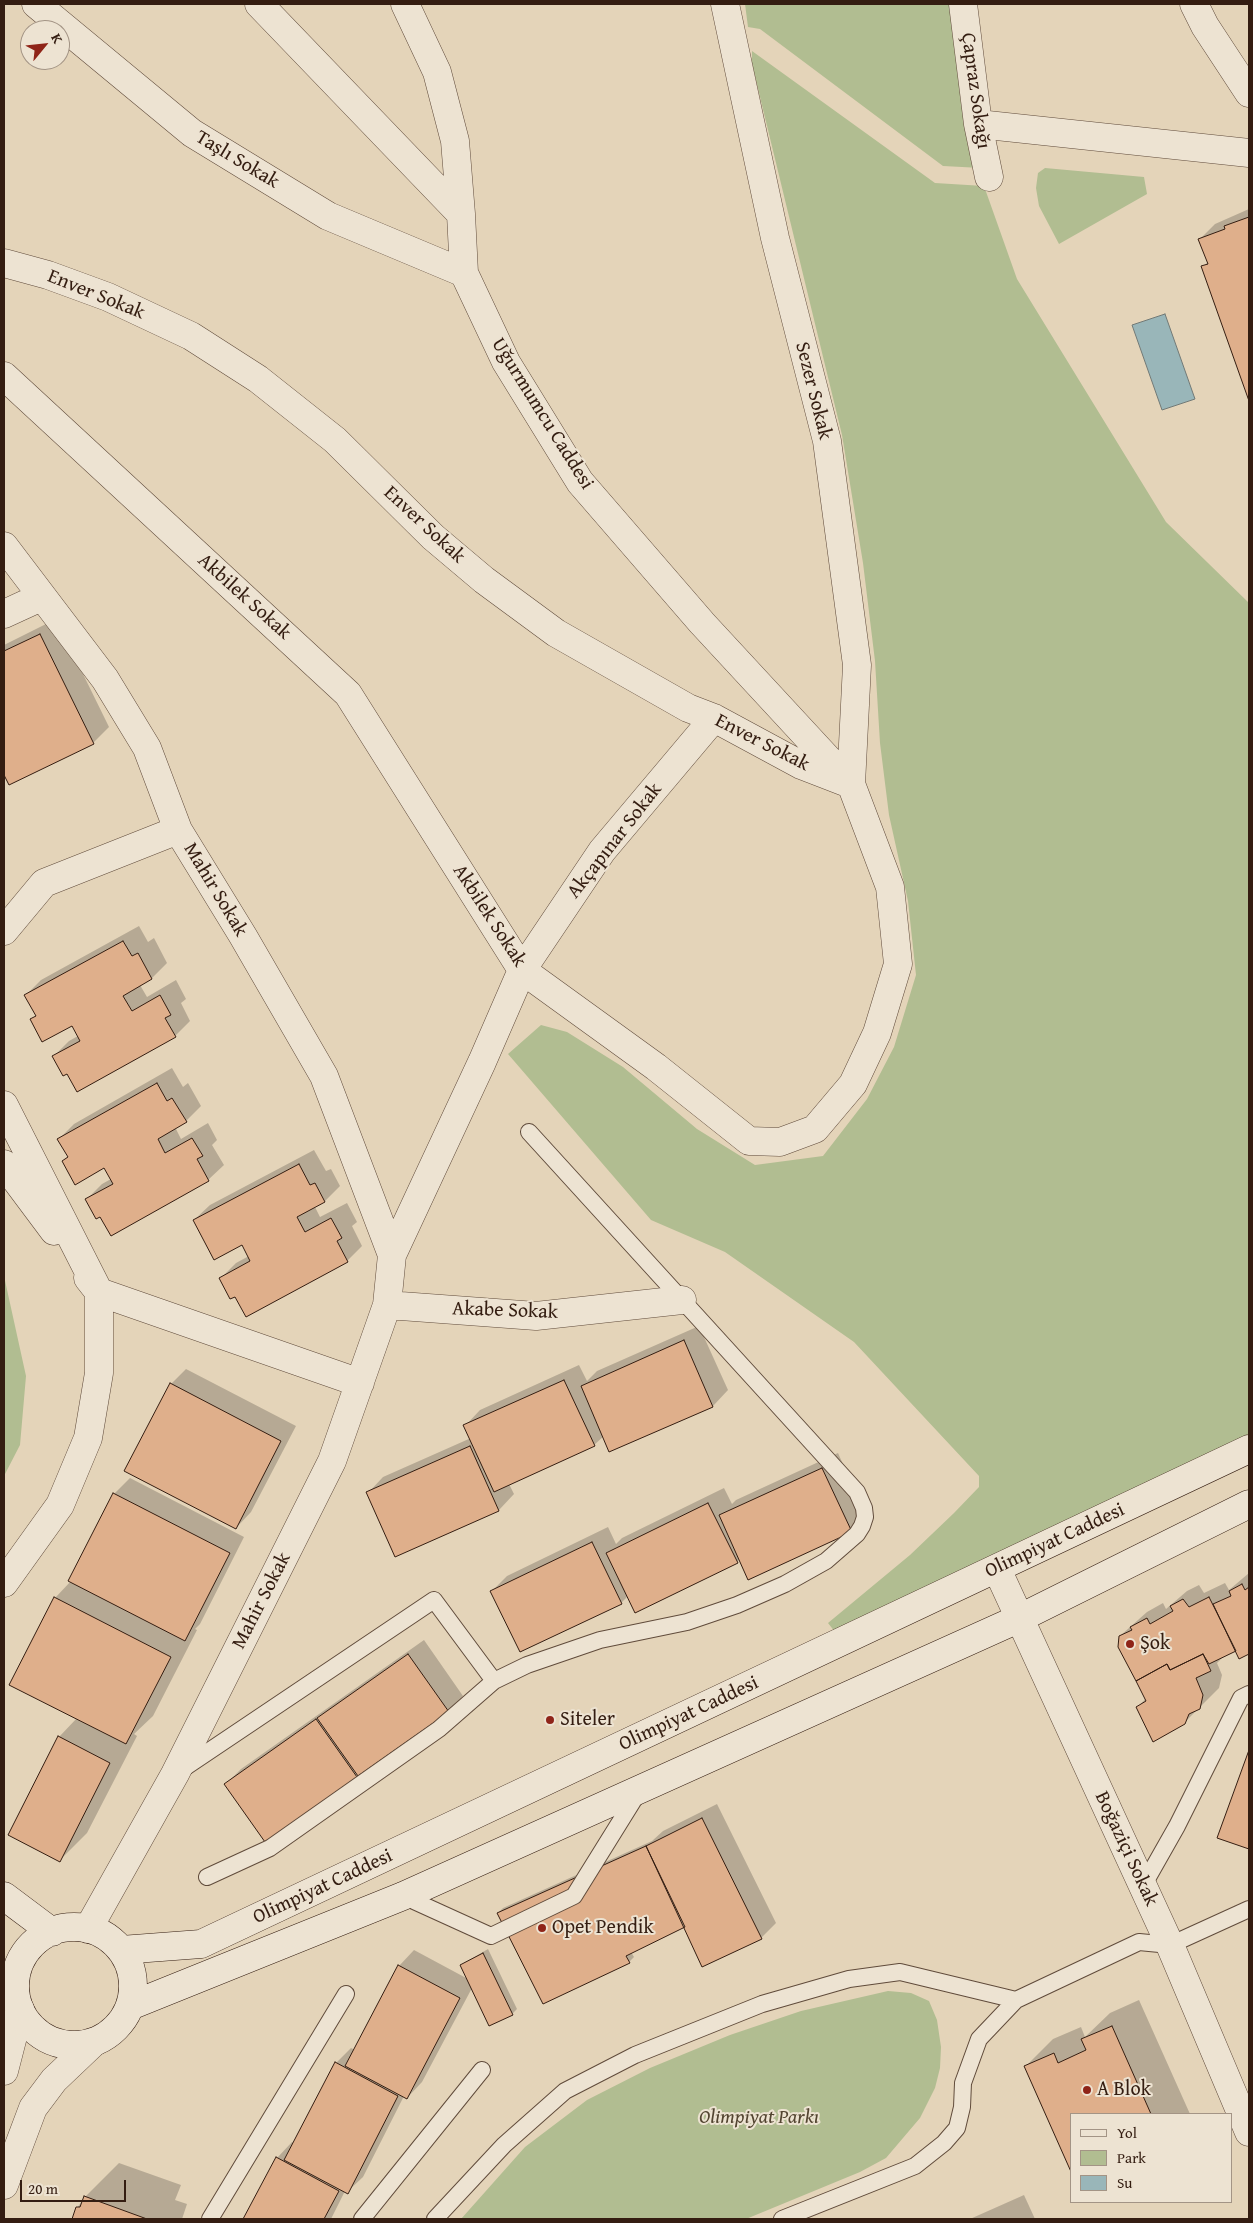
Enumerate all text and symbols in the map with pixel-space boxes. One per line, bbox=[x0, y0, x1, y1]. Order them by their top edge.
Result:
north arrow bbox=[20, 20, 70, 70]
text: K bbox=[46, 30, 68, 47]
street label: Çapraz Sokağı bbox=[955, 31, 995, 151]
street label: Taşlı Sokak bbox=[191, 126, 283, 194]
street label: Enver Sokak bbox=[44, 265, 148, 325]
street label: Uğurmumcu Caddesi bbox=[486, 334, 598, 494]
street label: Sezer Sokak bbox=[789, 340, 837, 442]
street label: Enver Sokak bbox=[378, 481, 470, 569]
street label: Akbilek Sokak bbox=[192, 549, 296, 645]
street label: Enver Sokak bbox=[711, 709, 813, 777]
street label: Akçapınar Sokak bbox=[562, 778, 668, 904]
street label: Mahir Sokak bbox=[178, 839, 252, 941]
street label: Akbilek Sokak bbox=[447, 860, 531, 972]
street label: Akabe Sokak bbox=[452, 1297, 558, 1325]
street label: Olimpiyat Caddesi bbox=[981, 1498, 1129, 1584]
street label: Mahir Sokak bbox=[227, 1549, 297, 1653]
place label: Şok bbox=[1140, 1632, 1170, 1656]
marker: Şok bbox=[1124, 1638, 1136, 1650]
street label: Olimpiyat Caddesi bbox=[615, 1671, 763, 1757]
place label: Siteler bbox=[560, 1708, 615, 1732]
marker: Siteler bbox=[544, 1714, 556, 1726]
street label: Boğaziçi Sokak bbox=[1089, 1788, 1163, 1910]
street label: Olimpiyat Caddesi bbox=[249, 1844, 397, 1930]
place label: Opet Pendik bbox=[552, 1916, 654, 1940]
marker: Opet Pendik bbox=[536, 1922, 548, 1934]
place label: A Blok bbox=[1097, 2078, 1151, 2102]
marker: A Blok bbox=[1081, 2084, 1093, 2096]
park label: Olimpiyat Parkı bbox=[699, 2106, 819, 2130]
legend bbox=[1070, 2113, 1233, 2203]
text: Yol bbox=[1117, 2122, 1137, 2143]
text: Park bbox=[1117, 2147, 1146, 2168]
scale bar bbox=[22, 2170, 129, 2202]
text: Su bbox=[1117, 2172, 1132, 2193]
text: 20 m bbox=[28, 2178, 58, 2199]

